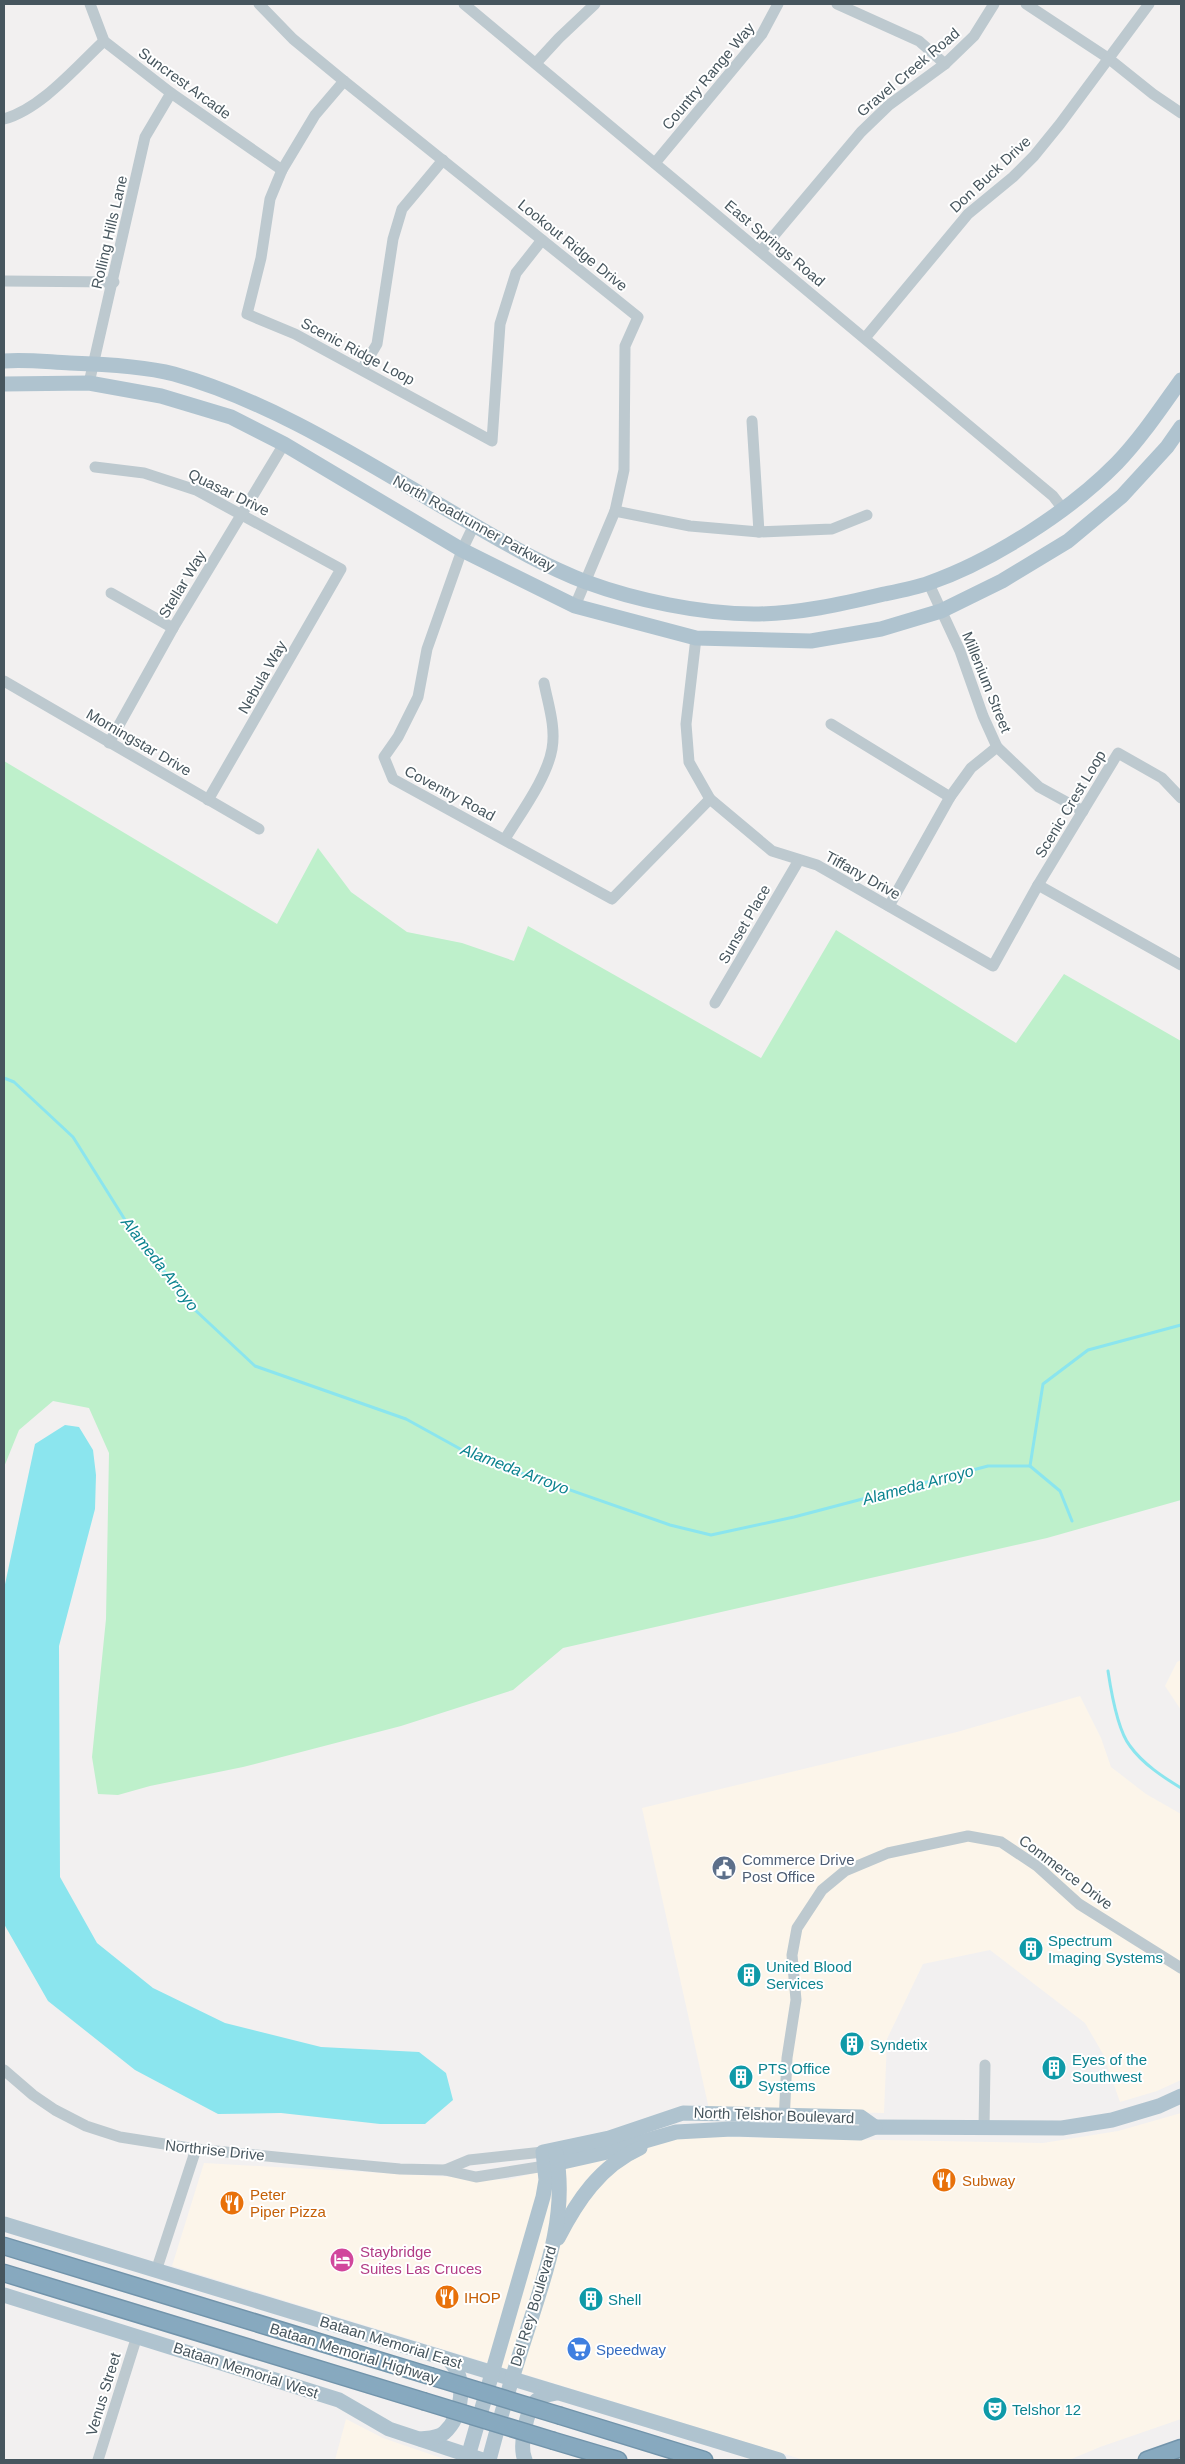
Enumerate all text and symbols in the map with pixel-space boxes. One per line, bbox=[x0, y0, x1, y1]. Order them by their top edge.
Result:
street label: Country Range Way bbox=[658, 19, 758, 133]
street label: Gravel Creek Road bbox=[853, 24, 963, 120]
street label: Suncrest Arcade bbox=[135, 44, 235, 122]
street label: Don Buck Drive bbox=[946, 132, 1034, 216]
street label: Rolling Hills Lane bbox=[88, 174, 130, 290]
street label: Lookout Ridge Drive bbox=[515, 196, 631, 294]
street label: East Springs Road bbox=[722, 196, 828, 290]
street label: Scenic Ridge Loop bbox=[298, 314, 418, 388]
street label: Quasar Drive bbox=[186, 465, 272, 519]
street label: North Roadrunner Parkway bbox=[390, 472, 558, 575]
street label: Stellar Way bbox=[155, 547, 209, 621]
street label: Millenium Street bbox=[959, 629, 1015, 736]
street label: Nebula Way bbox=[234, 637, 290, 716]
street label: Morningstar Drive bbox=[83, 705, 195, 779]
street label: Scenic Crest Loop bbox=[1031, 747, 1109, 861]
street label: Coventry Road bbox=[402, 762, 498, 824]
street label: Tiffany Drive bbox=[822, 847, 904, 903]
street label: Sunset Place bbox=[715, 881, 773, 967]
water label: Alameda Arroyo bbox=[118, 1213, 202, 1314]
water label: Alameda Arroyo bbox=[458, 1440, 571, 1497]
water label: Alameda Arroyo bbox=[860, 1462, 975, 1508]
street label: Commerce Drive bbox=[1016, 1831, 1116, 1913]
place label: Commerce Drive Post Office bbox=[742, 1851, 855, 1885]
public building icon: Commerce Drive Post Office bbox=[711, 1855, 737, 1881]
place label: Spectrum Imaging Systems bbox=[1048, 1932, 1163, 1966]
building icon: Spectrum Imaging Systems bbox=[1018, 1936, 1044, 1962]
place label: United Blood Services bbox=[766, 1958, 852, 1992]
building icon: United Blood Services bbox=[736, 1962, 762, 1988]
building icon: Syndetix bbox=[839, 2031, 865, 2057]
place label: Syndetix bbox=[870, 2036, 928, 2053]
place label: Eyes of the Southwest bbox=[1072, 2051, 1147, 2085]
building icon: Eyes of the Southwest bbox=[1041, 2055, 1067, 2081]
place label: PTS Office Systems bbox=[758, 2060, 830, 2094]
building icon: PTS Office Systems bbox=[728, 2064, 754, 2090]
street label: North Telshor Boulevard bbox=[693, 2104, 855, 2126]
street label: Northrise Drive bbox=[164, 2136, 266, 2164]
restaurant icon: Subway bbox=[931, 2167, 957, 2193]
place label: Subway bbox=[962, 2172, 1016, 2189]
place label: Peter Piper Pizza bbox=[250, 2186, 327, 2220]
restaurant icon: Peter Piper Pizza bbox=[219, 2190, 245, 2216]
place label: Staybridge Suites Las Cruces bbox=[360, 2243, 482, 2277]
street label: Del Rey Boulevard bbox=[507, 2244, 559, 2368]
hotel icon: Staybridge Suites Las Cruces bbox=[329, 2247, 355, 2273]
restaurant icon: IHOP bbox=[434, 2284, 460, 2310]
building icon: Shell bbox=[578, 2286, 604, 2312]
place label: IHOP bbox=[464, 2289, 501, 2306]
place label: Shell bbox=[608, 2291, 641, 2308]
street label: Bataan Memorial East bbox=[318, 2312, 465, 2372]
street label: Bataan Memorial Highway bbox=[268, 2319, 441, 2387]
supermarket icon: Speedway bbox=[566, 2336, 592, 2362]
street label: Bataan Memorial West bbox=[171, 2339, 321, 2402]
place label: Speedway bbox=[596, 2341, 667, 2358]
street label: Venus Street bbox=[82, 2350, 124, 2438]
theatre icon: Telshor 12 bbox=[982, 2396, 1008, 2422]
place label: Telshor 12 bbox=[1012, 2401, 1081, 2418]

